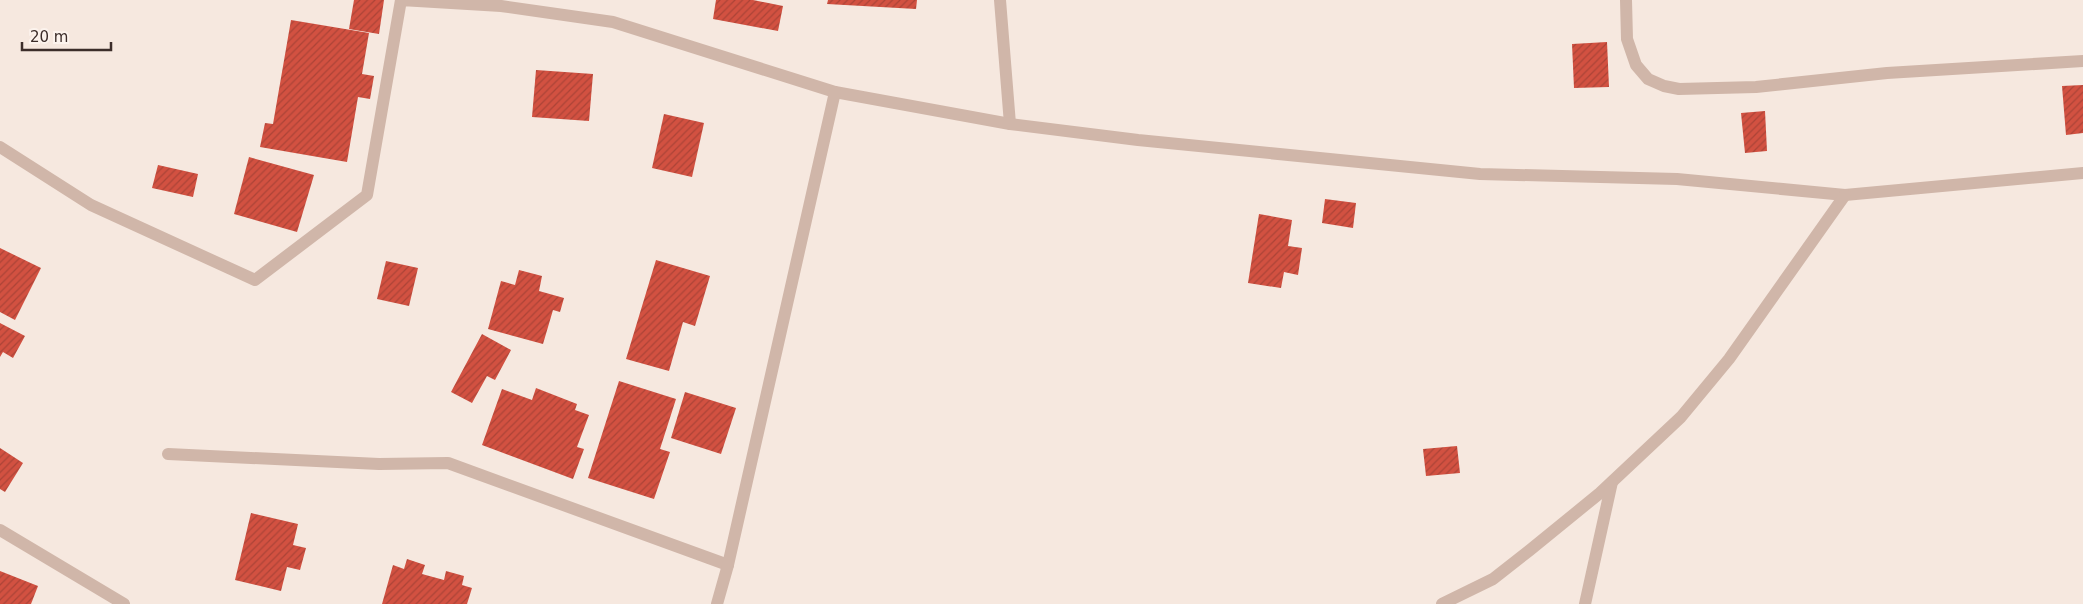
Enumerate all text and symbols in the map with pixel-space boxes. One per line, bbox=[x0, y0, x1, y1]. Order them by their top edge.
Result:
scale bar bbox=[22, 20, 111, 52]
text: 20 m bbox=[30, 28, 68, 46]

